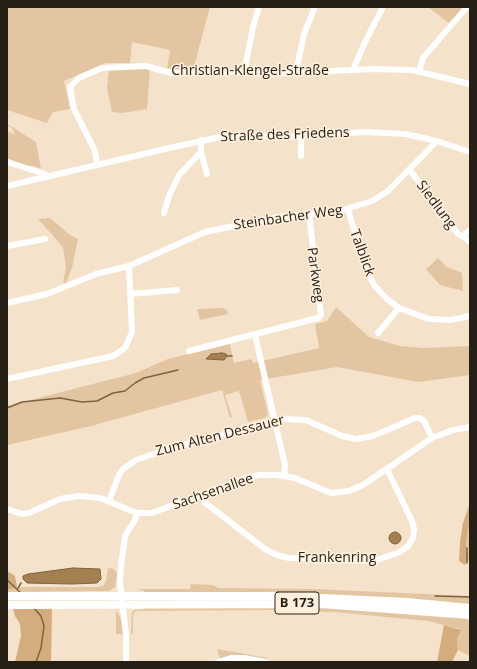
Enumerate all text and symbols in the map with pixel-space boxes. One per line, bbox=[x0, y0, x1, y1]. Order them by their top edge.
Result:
street label: Christian-Klengel-Straße bbox=[171, 63, 329, 79]
street label: Straße des Friedens bbox=[220, 124, 350, 146]
street label: Siedlung bbox=[412, 178, 460, 232]
street label: Steinbacher Weg bbox=[232, 202, 344, 234]
street label: Talblick bbox=[346, 227, 378, 279]
street label: Parkweg bbox=[303, 246, 327, 304]
street label: Zum Alten Dessauer bbox=[154, 412, 286, 460]
street label: Sachsenallee bbox=[170, 470, 256, 514]
street label: Frankenring bbox=[298, 550, 376, 566]
road number: B 173 bbox=[275, 592, 319, 614]

